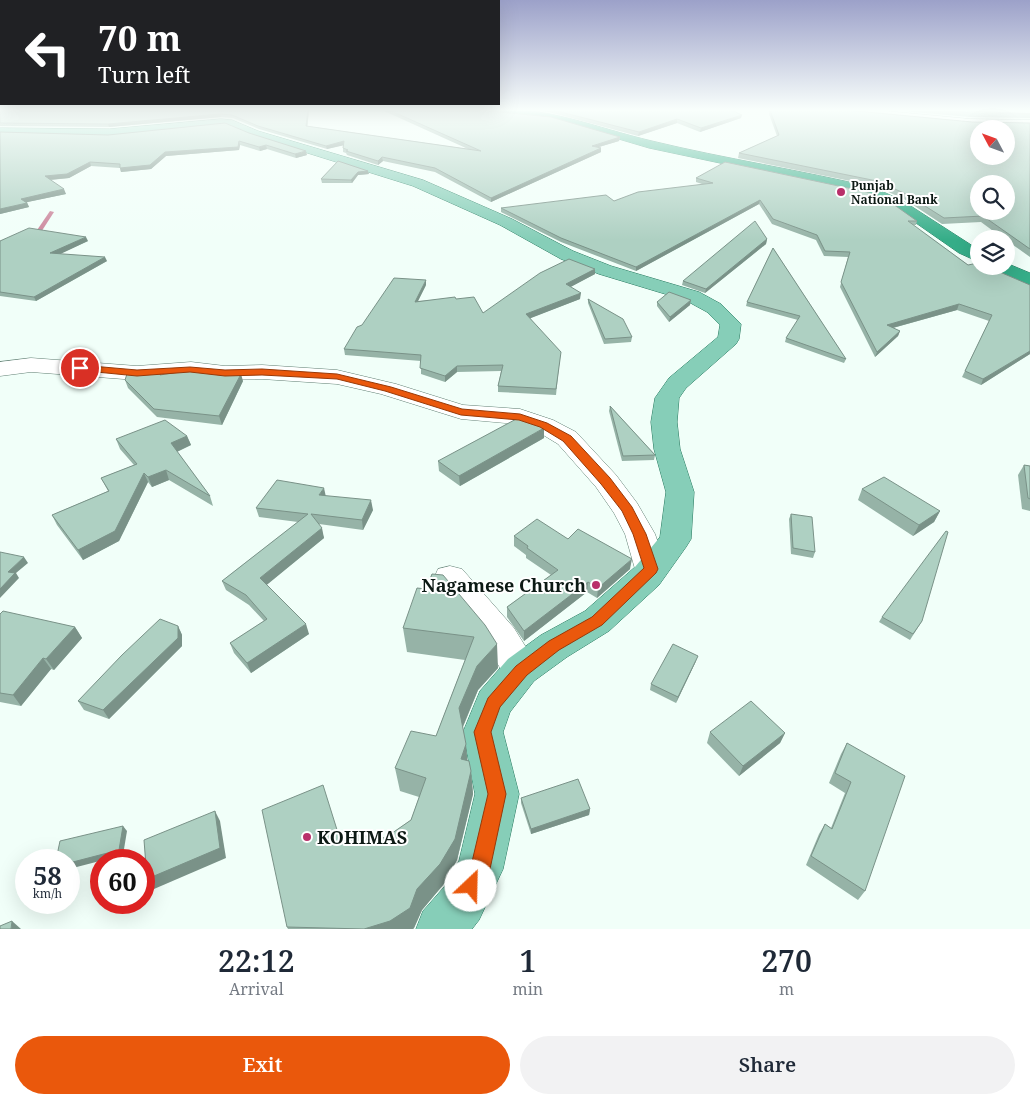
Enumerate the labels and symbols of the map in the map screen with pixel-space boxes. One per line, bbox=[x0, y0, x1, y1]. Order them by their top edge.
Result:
north arrow bbox=[970, 120, 1015, 165]
place label: Punjab National Bank bbox=[851, 177, 938, 208]
marker: Punjab National Bank bbox=[835, 186, 847, 198]
pin bbox=[59, 347, 101, 389]
place label: Nagamese Church bbox=[421, 573, 586, 597]
marker: Nagamese Church bbox=[590, 579, 602, 591]
place label: KOHIMAS bbox=[317, 825, 407, 849]
marker: KOHIMAS bbox=[301, 831, 313, 843]
speed limit sign: 60 bbox=[90, 849, 155, 914]
position arrow bbox=[444, 859, 496, 911]

